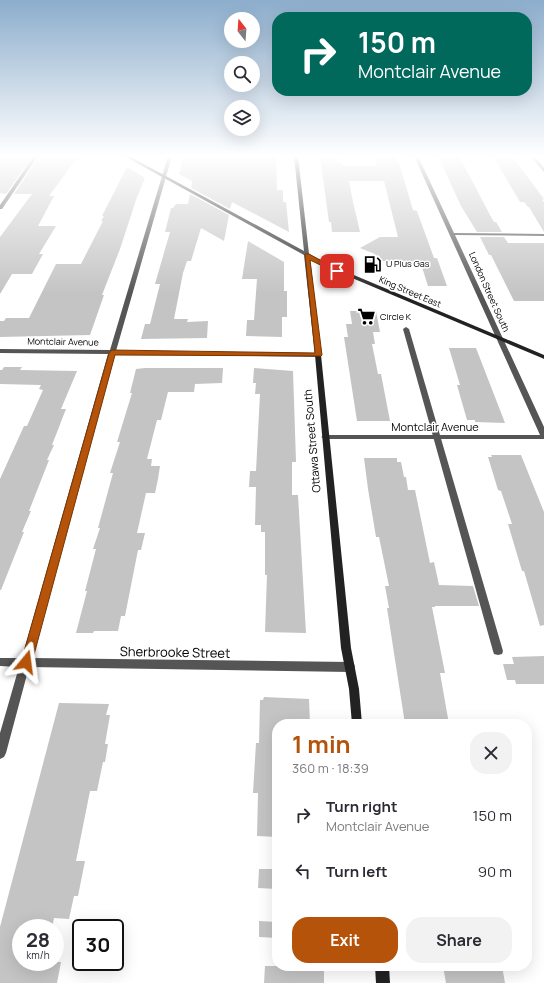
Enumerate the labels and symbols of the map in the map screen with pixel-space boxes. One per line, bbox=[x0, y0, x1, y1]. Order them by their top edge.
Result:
north arrow bbox=[224, 12, 260, 48]
street label: London Street South bbox=[466, 250, 513, 334]
pin bbox=[320, 254, 354, 288]
fuel station icon: U Plus Gas bbox=[363, 254, 383, 274]
place label: U Plus Gas bbox=[386, 257, 430, 270]
street label: King Street East bbox=[377, 273, 444, 311]
supermarket icon: Circle K bbox=[357, 307, 377, 327]
place label: Circle K bbox=[380, 310, 412, 323]
street label: Montclair Avenue bbox=[27, 334, 99, 349]
street label: Ottawa Street South bbox=[300, 389, 323, 493]
street label: Montclair Avenue bbox=[391, 419, 479, 434]
position arrow bbox=[5, 641, 47, 683]
street label: Sherbrooke Street bbox=[120, 642, 230, 662]
speed limit sign: 30 bbox=[72, 919, 124, 971]

